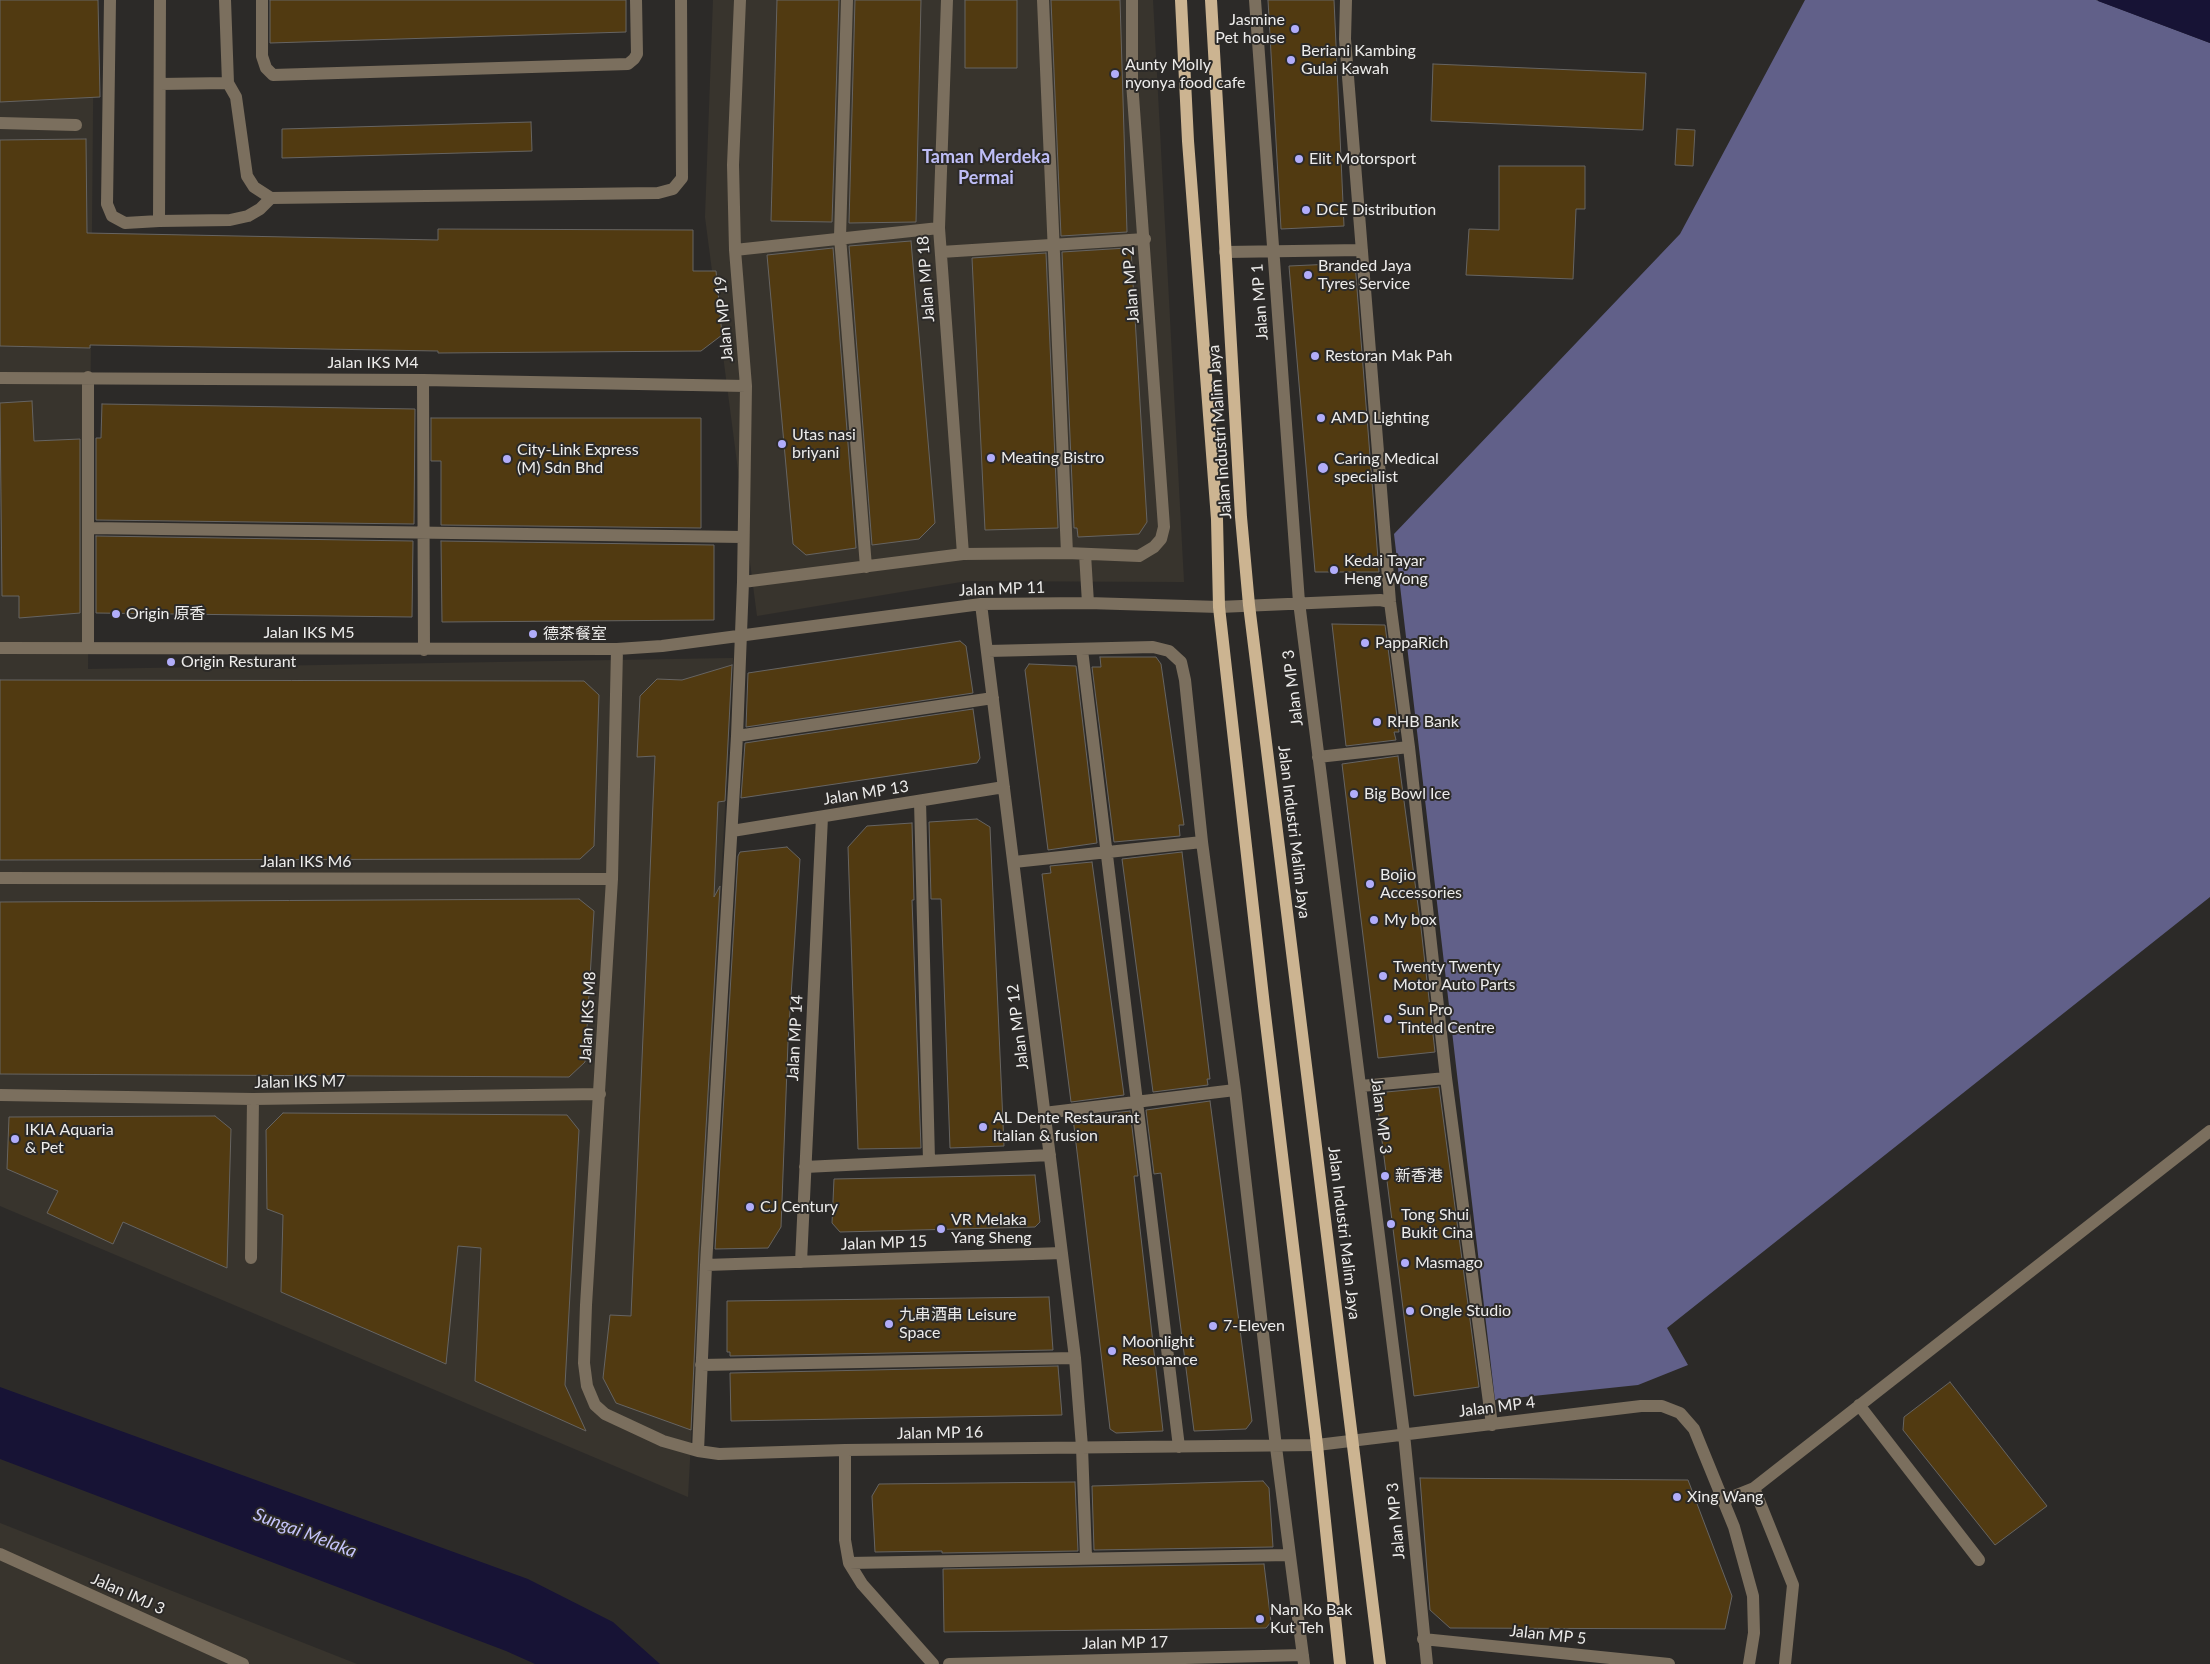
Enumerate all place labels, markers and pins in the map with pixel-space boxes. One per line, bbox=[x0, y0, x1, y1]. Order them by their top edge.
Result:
place label: Jasmine Pet house bbox=[1215, 10, 1285, 48]
marker: Jasmine Pet house bbox=[1289, 23, 1301, 35]
place label: Beriani Kambing Gulai Kawah bbox=[1301, 41, 1416, 79]
marker: Beriani Kambing Gulai Kawah bbox=[1285, 54, 1297, 66]
place label: Aunty Molly nyonya food cafe bbox=[1125, 55, 1245, 93]
marker: Aunty Molly nyonya food cafe bbox=[1109, 68, 1121, 80]
place label: Elit Motorsport bbox=[1309, 149, 1416, 169]
marker: Elit Motorsport bbox=[1293, 153, 1305, 165]
place label: DCE Distribution bbox=[1316, 200, 1436, 220]
marker: DCE Distribution bbox=[1300, 204, 1312, 216]
place label: Branded Jaya Tyres Service bbox=[1318, 256, 1411, 294]
marker: Branded Jaya Tyres Service bbox=[1302, 269, 1314, 281]
place label: Restoran Mak Pah bbox=[1325, 346, 1452, 366]
marker: Restoran Mak Pah bbox=[1309, 350, 1321, 362]
place label: AMD Lighting bbox=[1331, 408, 1429, 428]
marker: AMD Lighting bbox=[1315, 412, 1327, 424]
place label: Utas nasi briyani bbox=[792, 425, 856, 463]
marker: Utas nasi briyani bbox=[776, 438, 788, 450]
place label: City-Link Express (M) Sdn Bhd bbox=[517, 440, 639, 478]
place label: Meating Bistro bbox=[1001, 448, 1104, 468]
place label: Caring Medical specialist bbox=[1334, 449, 1439, 487]
marker: Meating Bistro bbox=[985, 452, 997, 464]
marker: City-Link Express (M) Sdn Bhd bbox=[501, 453, 513, 465]
marker: Caring Medical specialist bbox=[1316, 461, 1330, 475]
place label: Kedai Tayar Heng Wong bbox=[1344, 551, 1428, 589]
marker: Kedai Tayar Heng Wong bbox=[1328, 564, 1340, 576]
place label: Origin 原香 bbox=[126, 604, 205, 624]
marker: Origin 原香 bbox=[110, 608, 122, 620]
place label: 德茶餐室 bbox=[543, 624, 607, 644]
marker: 德茶餐室 bbox=[527, 628, 539, 640]
place label: PappaRich bbox=[1375, 633, 1448, 653]
marker: PappaRich bbox=[1359, 637, 1371, 649]
place label: Origin Resturant bbox=[181, 652, 296, 672]
marker: Origin Resturant bbox=[165, 656, 177, 668]
place label: RHB Bank bbox=[1387, 712, 1459, 732]
marker: RHB Bank bbox=[1371, 716, 1383, 728]
place label: Big Bowl Ice bbox=[1364, 784, 1450, 804]
marker: Big Bowl Ice bbox=[1348, 788, 1360, 800]
place label: Bojio Accessories bbox=[1380, 865, 1462, 903]
marker: Bojio Accessories bbox=[1364, 878, 1376, 890]
place label: My box bbox=[1384, 910, 1437, 930]
marker: My box bbox=[1368, 914, 1380, 926]
place label: Twenty Twenty Motor Auto Parts bbox=[1393, 957, 1515, 995]
marker: Twenty Twenty Motor Auto Parts bbox=[1377, 970, 1389, 982]
place label: Sun Pro Tinted Centre bbox=[1398, 1000, 1495, 1038]
marker: Sun Pro Tinted Centre bbox=[1382, 1013, 1394, 1025]
place label: AL Dente Restaurant ltalian & fusion bbox=[993, 1108, 1139, 1146]
place label: IKIA Aquaria & Pet bbox=[25, 1120, 114, 1158]
marker: AL Dente Restaurant ltalian & fusion bbox=[977, 1121, 989, 1133]
marker: IKIA Aquaria & Pet bbox=[9, 1133, 21, 1145]
place label: 新香港 bbox=[1395, 1166, 1443, 1186]
marker: 新香港 bbox=[1379, 1170, 1391, 1182]
place label: CJ Century bbox=[760, 1197, 838, 1217]
marker: CJ Century bbox=[744, 1201, 756, 1213]
place label: Tong Shui Bukit Cina bbox=[1401, 1205, 1473, 1243]
place label: VR Melaka Yang Sheng bbox=[951, 1210, 1032, 1248]
marker: Tong Shui Bukit Cina bbox=[1385, 1218, 1397, 1230]
marker: VR Melaka Yang Sheng bbox=[935, 1223, 947, 1235]
place label: Masmago bbox=[1415, 1253, 1483, 1273]
marker: Masmago bbox=[1399, 1257, 1411, 1269]
place label: Ongle Studio bbox=[1420, 1301, 1511, 1321]
place label: 九串酒串 Leisure Space bbox=[899, 1305, 1017, 1343]
marker: Ongle Studio bbox=[1404, 1305, 1416, 1317]
place label: 7-Eleven bbox=[1223, 1316, 1285, 1336]
marker: 九串酒串 Leisure Space bbox=[883, 1318, 895, 1330]
marker: 7-Eleven bbox=[1207, 1320, 1219, 1332]
place label: Moonlight Resonance bbox=[1122, 1332, 1198, 1370]
marker: Moonlight Resonance bbox=[1106, 1345, 1118, 1357]
place label: Xing Wang bbox=[1687, 1487, 1763, 1507]
marker: Xing Wang bbox=[1671, 1491, 1683, 1503]
place label: Nan Ko Bak Kut Teh bbox=[1270, 1600, 1352, 1638]
marker: Nan Ko Bak Kut Teh bbox=[1254, 1613, 1266, 1625]

